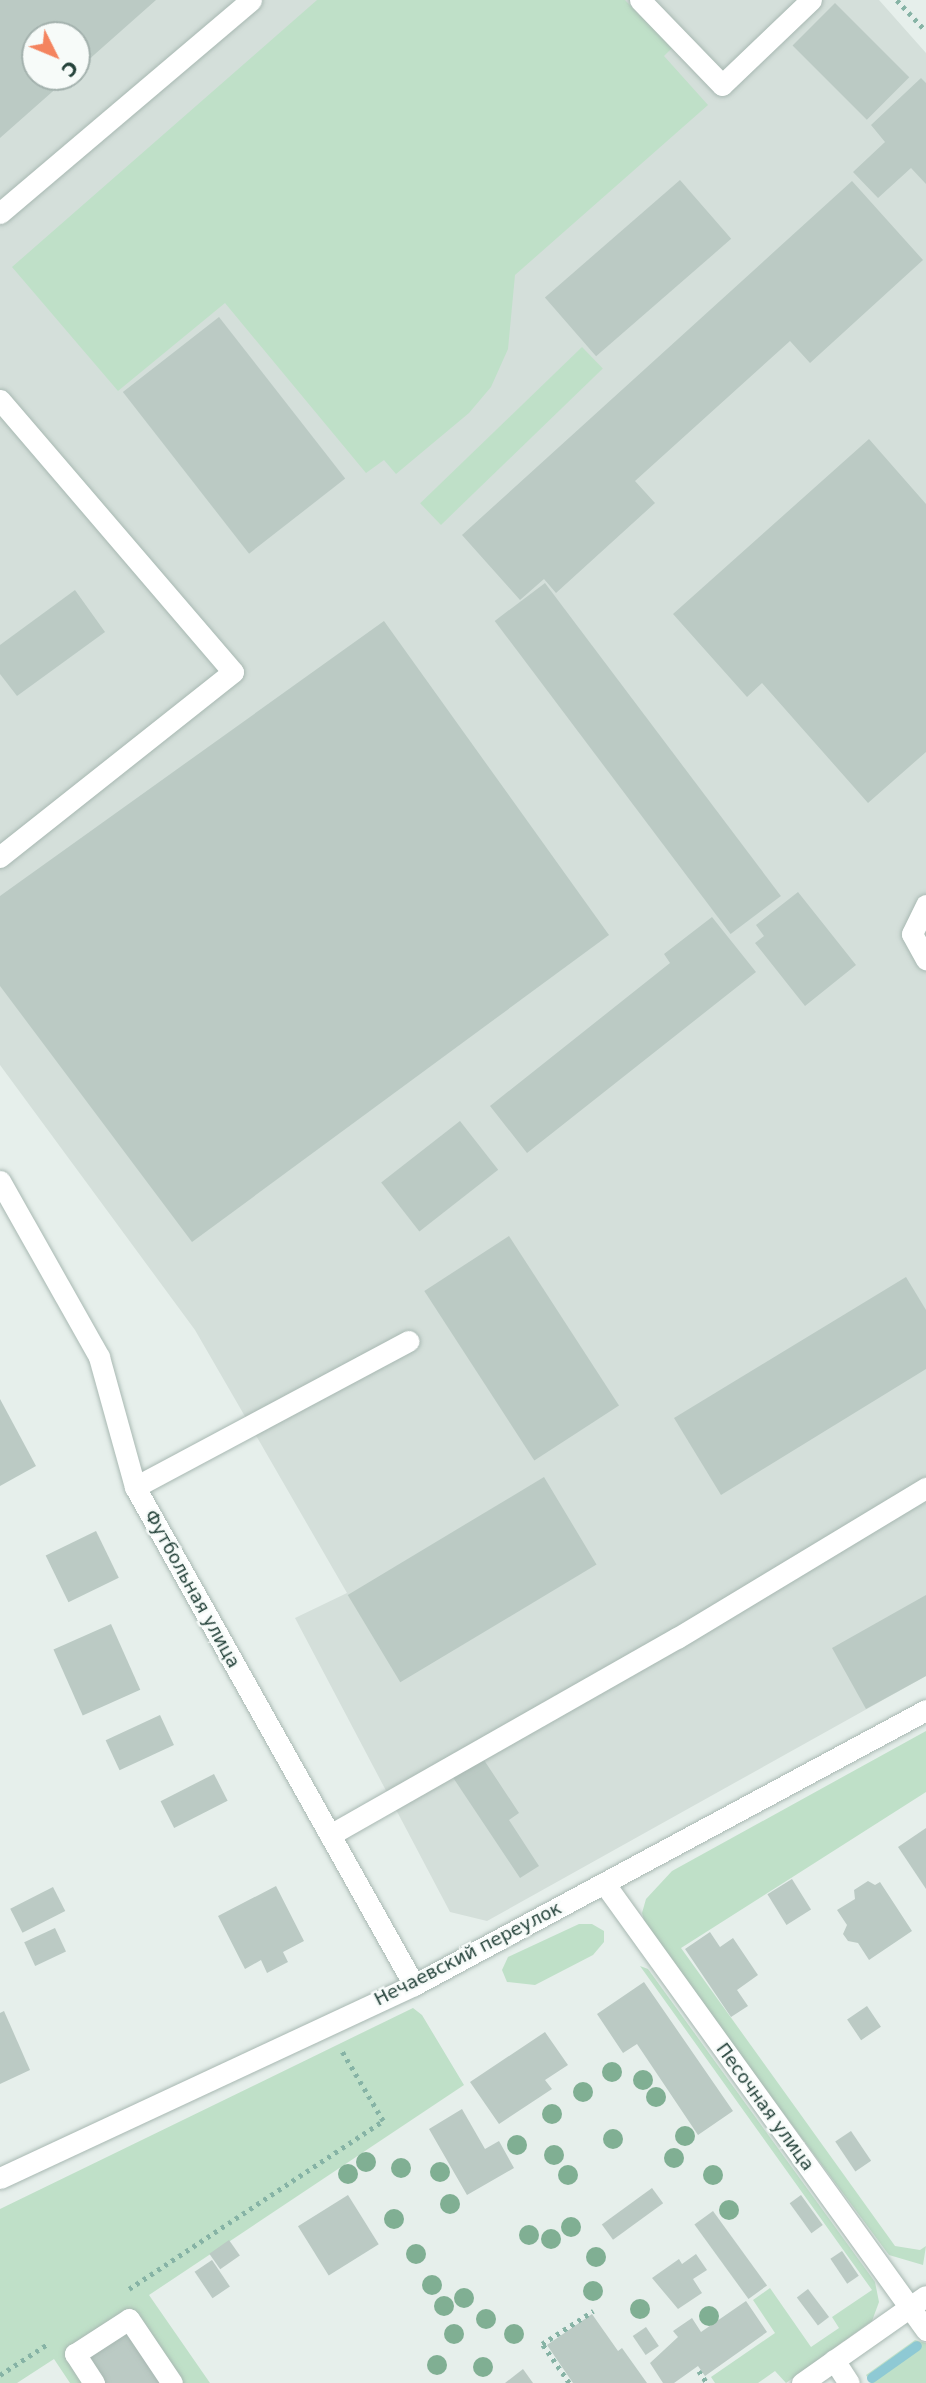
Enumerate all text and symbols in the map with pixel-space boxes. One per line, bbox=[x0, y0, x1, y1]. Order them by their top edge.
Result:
north arrow bbox=[21, 21, 91, 91]
text: С bbox=[57, 56, 83, 82]
street label: Футбольная улица bbox=[140, 1506, 244, 1672]
street label: Нечаевский переулок bbox=[371, 1897, 565, 2011]
street label: Песочная улица bbox=[711, 2039, 819, 2175]

